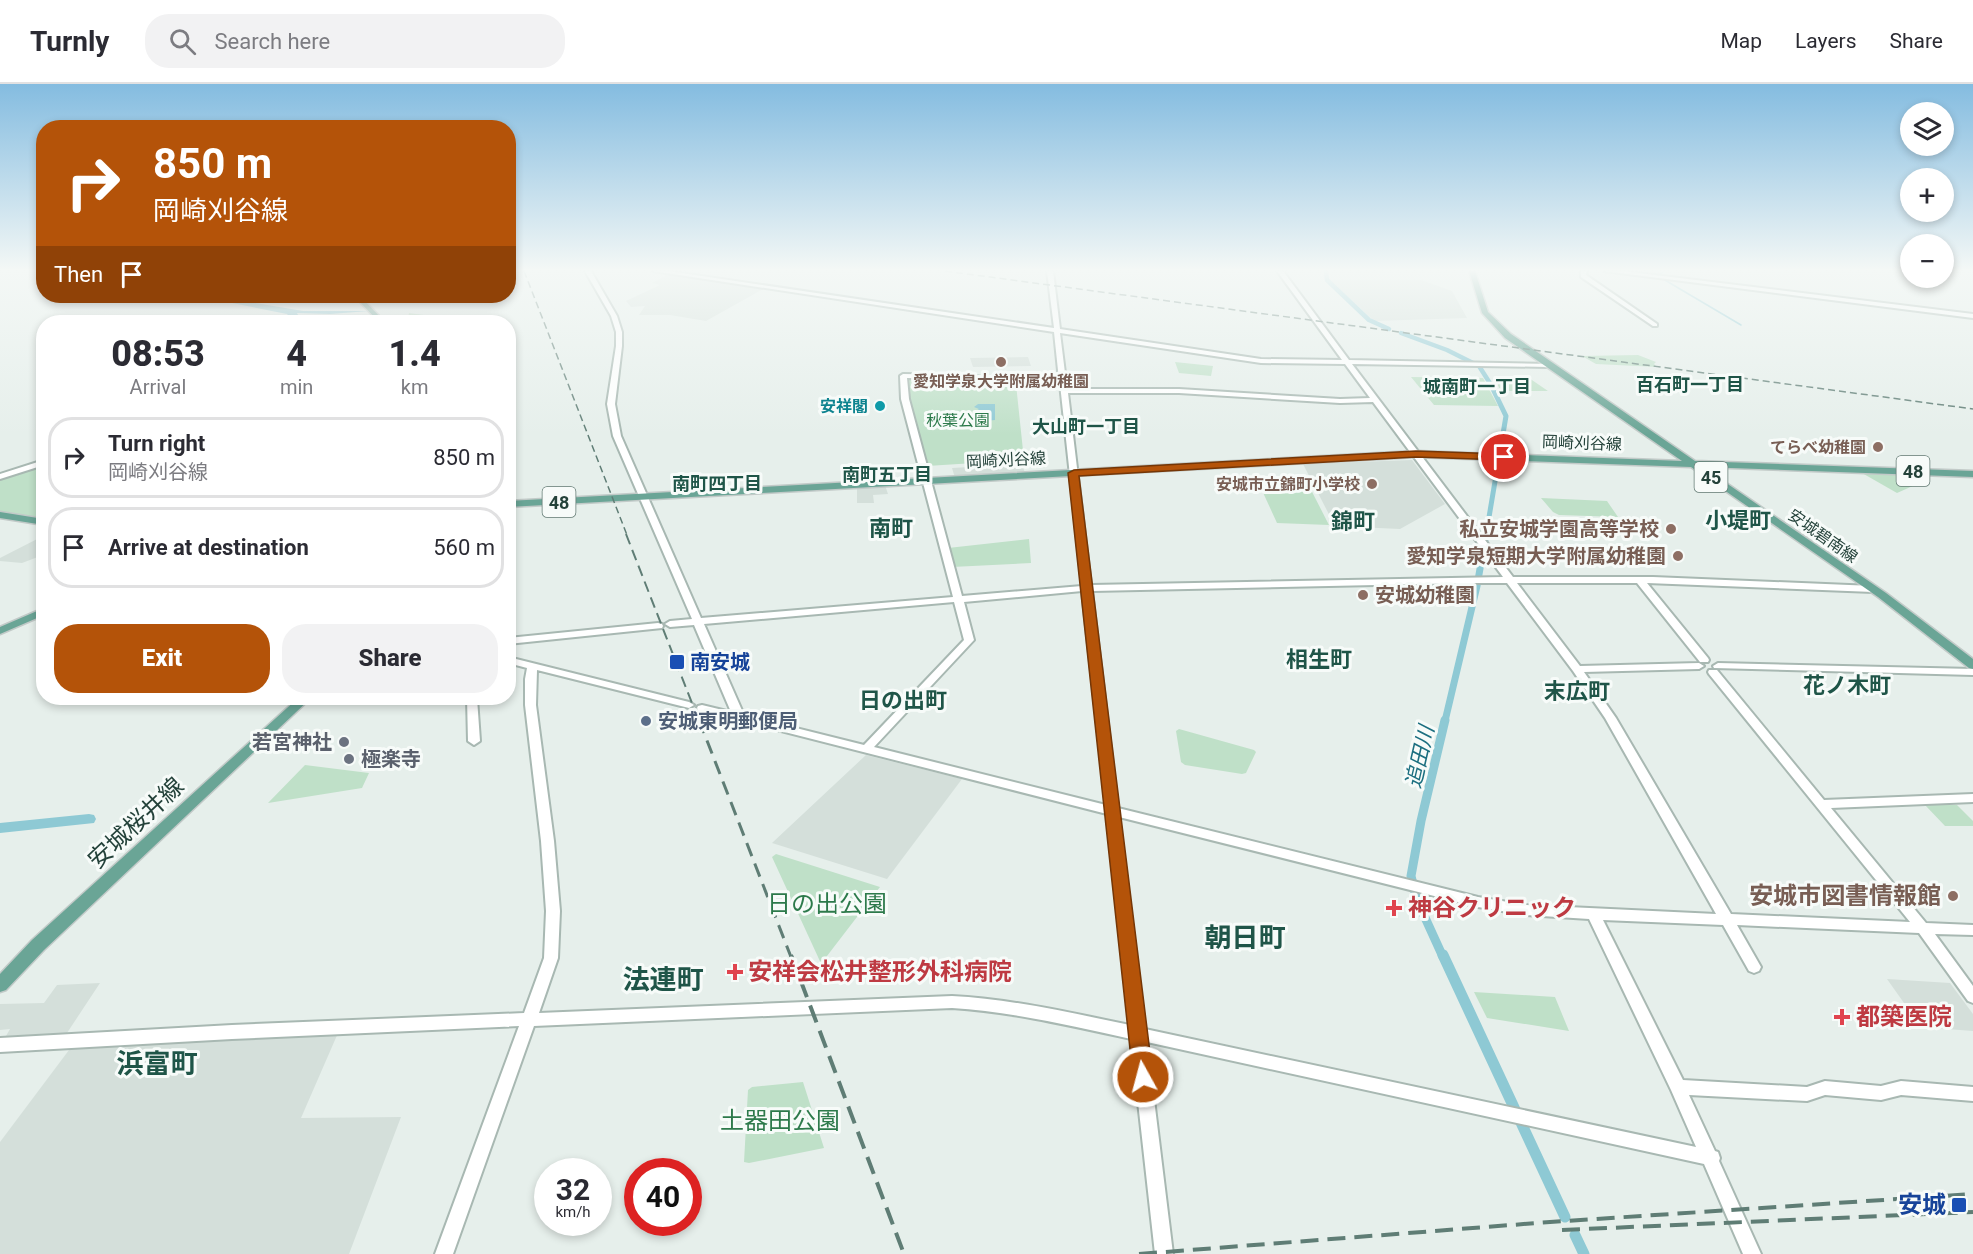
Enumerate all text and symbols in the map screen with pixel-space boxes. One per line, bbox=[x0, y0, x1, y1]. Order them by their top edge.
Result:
search box bbox=[145, 14, 565, 68]
text: Turnly bbox=[30, 25, 109, 58]
icon: search bbox=[166, 25, 199, 58]
text: Search here bbox=[214, 29, 330, 54]
text: Map bbox=[1720, 29, 1762, 53]
text: Layers bbox=[1795, 29, 1856, 53]
text: Share bbox=[1889, 29, 1943, 53]
map controls bbox=[1900, 102, 1954, 288]
button: layers bbox=[1900, 102, 1954, 156]
text: 850 m bbox=[153, 139, 272, 188]
icon: right bbox=[54, 144, 132, 222]
button: + bbox=[1900, 168, 1954, 222]
text: 岡崎刈谷線 bbox=[153, 195, 288, 227]
button: − bbox=[1900, 234, 1954, 288]
icon: arrive bbox=[115, 258, 148, 291]
text: Then bbox=[54, 262, 103, 287]
text: 08:53 bbox=[111, 333, 205, 375]
text: 4 bbox=[286, 333, 307, 375]
text: 1.4 bbox=[389, 333, 441, 375]
marker: 愛知学泉大学附属幼稚園 bbox=[994, 355, 1008, 369]
place label: 愛知学泉大学附属幼稚園 bbox=[913, 372, 1089, 391]
district label: 百石町一丁目 bbox=[1636, 374, 1744, 395]
text: Arrival bbox=[130, 375, 186, 399]
text: min bbox=[280, 375, 313, 399]
text: km bbox=[401, 375, 429, 399]
district label: 城南町一丁目 bbox=[1423, 376, 1531, 397]
place label: 安祥閣 bbox=[820, 397, 868, 416]
marker: 安祥閣 bbox=[873, 399, 887, 413]
park label: 秋葉公園 bbox=[926, 411, 990, 430]
district label: 大山町一丁目 bbox=[1032, 416, 1140, 437]
text: Turn right bbox=[108, 431, 205, 456]
pin bbox=[1478, 431, 1529, 482]
street label: 岡崎刈谷線 bbox=[1542, 432, 1622, 454]
place label: てらべ幼稚園 bbox=[1770, 438, 1866, 457]
icon: arrive bbox=[1487, 440, 1520, 473]
marker: てらべ幼稚園 bbox=[1871, 440, 1885, 454]
icon: right bbox=[57, 441, 90, 474]
text: 850 m bbox=[433, 445, 495, 470]
street label: 岡崎刈谷線 bbox=[966, 448, 1046, 472]
road number: 48 bbox=[1896, 456, 1930, 486]
text: 岡崎刈谷線 bbox=[108, 460, 208, 484]
road number: 45 bbox=[1694, 462, 1728, 492]
district label: 南町五丁目 bbox=[842, 464, 932, 485]
district label: 南町四丁目 bbox=[672, 473, 762, 494]
place label: 安城市立錦町小学校 bbox=[1216, 475, 1360, 494]
marker: 安城市立錦町小学校 bbox=[1365, 477, 1379, 491]
road number: 48 bbox=[542, 487, 576, 517]
street label: 安城碧南線 bbox=[1785, 505, 1861, 567]
district label: 小堤町 bbox=[1705, 508, 1771, 533]
district label: 錦町 bbox=[1331, 509, 1375, 534]
district label: 南町 bbox=[869, 516, 913, 541]
place label: 私立安城学園高等学校 bbox=[1459, 517, 1659, 541]
marker: 私立安城学園高等学校 bbox=[1664, 522, 1678, 536]
icon: arrive bbox=[57, 531, 90, 564]
text: Arrive at destination bbox=[108, 535, 309, 560]
text: 560 m bbox=[433, 535, 495, 560]
place label: 愛知学泉短期大学附属幼稚園 bbox=[1406, 544, 1666, 568]
marker: 愛知学泉短期大学附属幼稚園 bbox=[1671, 549, 1685, 563]
place label: 安城幼稚園 bbox=[1375, 583, 1475, 607]
marker: 安城幼稚園 bbox=[1356, 588, 1370, 602]
button: Exit bbox=[54, 624, 270, 693]
button: Share bbox=[282, 624, 498, 693]
district label: 相生町 bbox=[1286, 647, 1352, 672]
place label: 南安城 bbox=[690, 650, 750, 674]
marker: 南安城 bbox=[668, 653, 686, 671]
district label: 花ノ木町 bbox=[1803, 673, 1891, 698]
district label: 末広町 bbox=[1544, 679, 1610, 704]
district label: 日の出町 bbox=[859, 688, 947, 713]
place label: 安城東明郵便局 bbox=[658, 709, 798, 733]
marker: 安城東明郵便局 bbox=[639, 714, 653, 728]
water label: 追田川 bbox=[1401, 722, 1439, 790]
place label: 若宮神社 bbox=[252, 730, 332, 754]
marker: 若宮神社 bbox=[337, 735, 351, 749]
place label: 極楽寺 bbox=[361, 747, 421, 771]
marker: 極楽寺 bbox=[342, 752, 356, 766]
street label: 安城桜井線 bbox=[83, 772, 189, 874]
place label: 安城市図書情報館 bbox=[1749, 882, 1941, 910]
marker: 安城市図書情報館 bbox=[1946, 889, 1960, 903]
park label: 日の出公園 bbox=[767, 890, 887, 918]
place label: 神谷クリニック bbox=[1408, 894, 1576, 922]
marker: 神谷クリニック bbox=[1385, 899, 1403, 917]
district label: 朝日町 bbox=[1205, 922, 1286, 954]
place label: 安祥会松井整形外科病院 bbox=[748, 958, 1012, 986]
marker: 安祥会松井整形外科病院 bbox=[726, 963, 744, 981]
district label: 法連町 bbox=[623, 964, 704, 996]
place label: 都築医院 bbox=[1856, 1003, 1952, 1031]
marker: 都築医院 bbox=[1833, 1008, 1851, 1026]
position arrow bbox=[1111, 1045, 1175, 1109]
district label: 浜富町 bbox=[117, 1048, 198, 1080]
park label: 土器田公園 bbox=[720, 1107, 840, 1135]
speed limit sign: 40 bbox=[624, 1158, 702, 1236]
text: 32 bbox=[556, 1172, 590, 1207]
place label: 安城 bbox=[1898, 1191, 1946, 1219]
marker: 安城 bbox=[1950, 1196, 1968, 1214]
text: km/h bbox=[555, 1203, 591, 1221]

